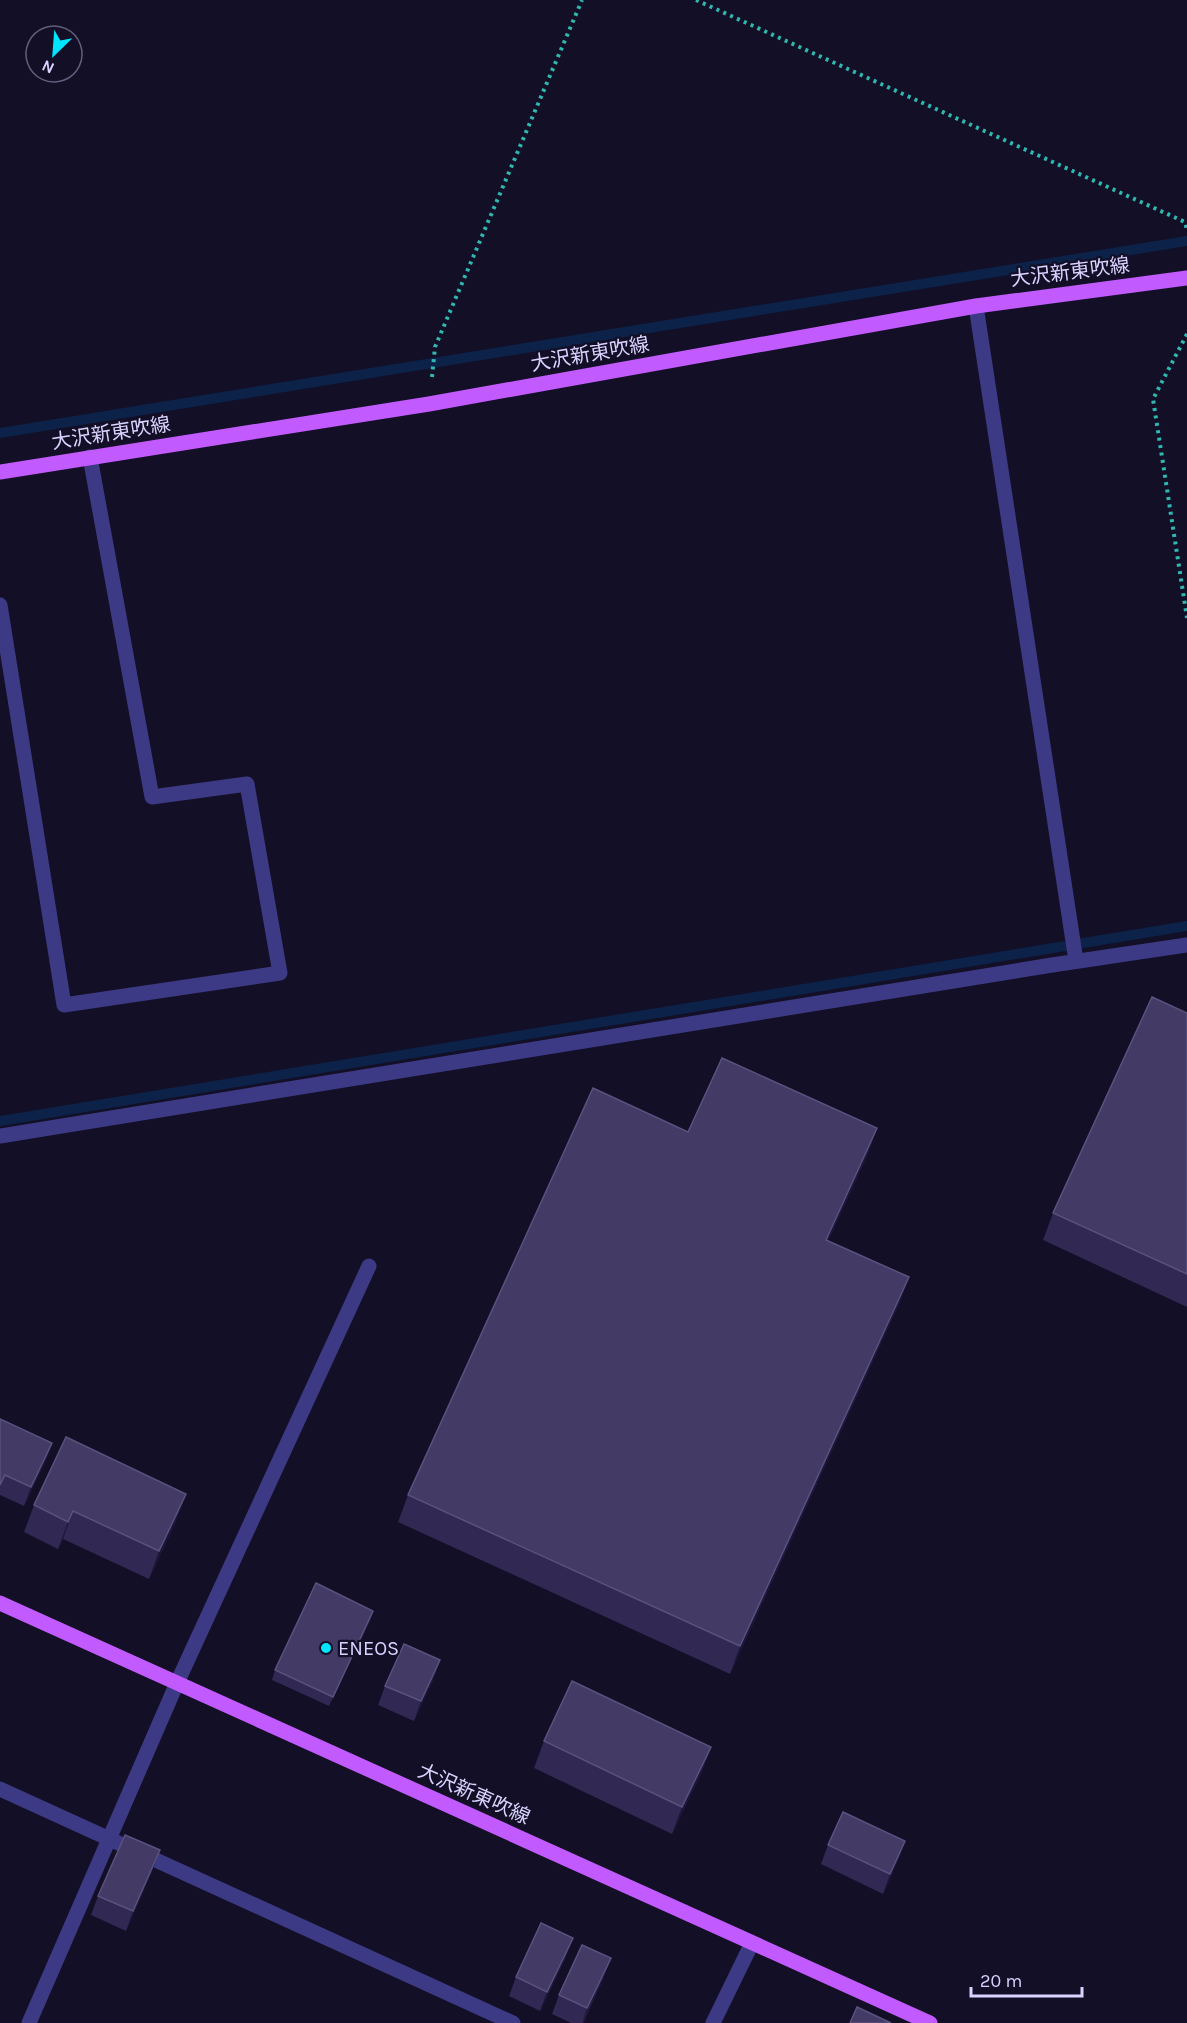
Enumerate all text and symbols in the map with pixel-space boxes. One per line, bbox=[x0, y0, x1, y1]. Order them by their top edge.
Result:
north arrow bbox=[24, 24, 84, 84]
text: N bbox=[39, 56, 57, 78]
street label: 大沢新東吹線 bbox=[1009, 253, 1131, 291]
street label: 大沢新東吹線 bbox=[529, 332, 651, 376]
street label: 大沢新東吹線 bbox=[50, 412, 172, 454]
place label: ENEOS bbox=[338, 1637, 399, 1660]
marker: ENEOS bbox=[319, 1641, 333, 1655]
street label: 大沢新東吹線 bbox=[415, 1759, 533, 1829]
scale bar bbox=[971, 1960, 1082, 1998]
text: 20 m bbox=[980, 1970, 1022, 1992]

